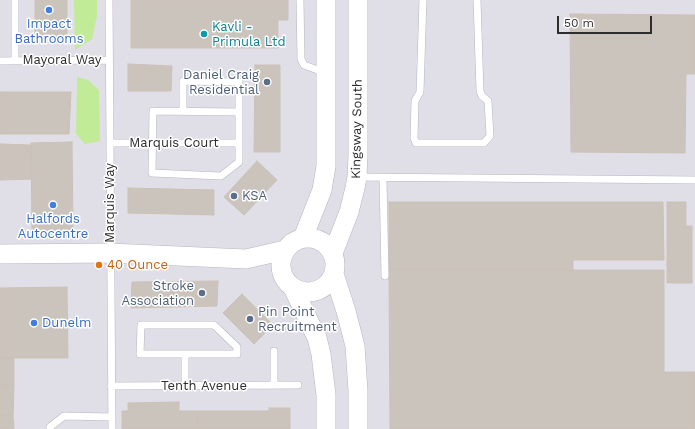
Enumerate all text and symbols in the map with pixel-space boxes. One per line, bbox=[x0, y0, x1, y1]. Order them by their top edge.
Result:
marker: Impact Bathrooms bbox=[44, 5, 54, 15]
scale bar bbox=[559, 8, 654, 34]
place label: Impact Bathrooms bbox=[14, 16, 84, 47]
text: 50 m bbox=[564, 16, 594, 30]
place label: Kavli - Primula Ltd bbox=[212, 19, 286, 50]
marker: Kavli - Primula Ltd bbox=[199, 29, 209, 39]
street label: Mayoral Way bbox=[22, 52, 102, 68]
place label: Daniel Craig Residential bbox=[183, 67, 259, 98]
marker: Daniel Craig Residential bbox=[262, 77, 272, 87]
street label: Kingsway South bbox=[348, 79, 366, 179]
street label: Marquis Court bbox=[129, 135, 219, 151]
street label: Marquis Way bbox=[102, 163, 118, 243]
place label: KSA bbox=[242, 188, 267, 204]
marker: KSA bbox=[229, 191, 239, 201]
marker: Halfords Autocentre bbox=[48, 200, 58, 210]
place label: Halfords Autocentre bbox=[18, 211, 88, 242]
place label: 40 Ounce bbox=[107, 257, 168, 273]
marker: 40 Ounce bbox=[94, 260, 104, 270]
place label: Stroke Association bbox=[121, 278, 194, 309]
marker: Stroke Association bbox=[197, 288, 207, 298]
place label: Pin Point Recruitment bbox=[258, 304, 337, 335]
marker: Pin Point Recruitment bbox=[245, 314, 255, 324]
place label: Dunelm bbox=[42, 315, 91, 331]
marker: Dunelm bbox=[29, 318, 39, 328]
street label: Tenth Avenue bbox=[161, 378, 247, 394]

